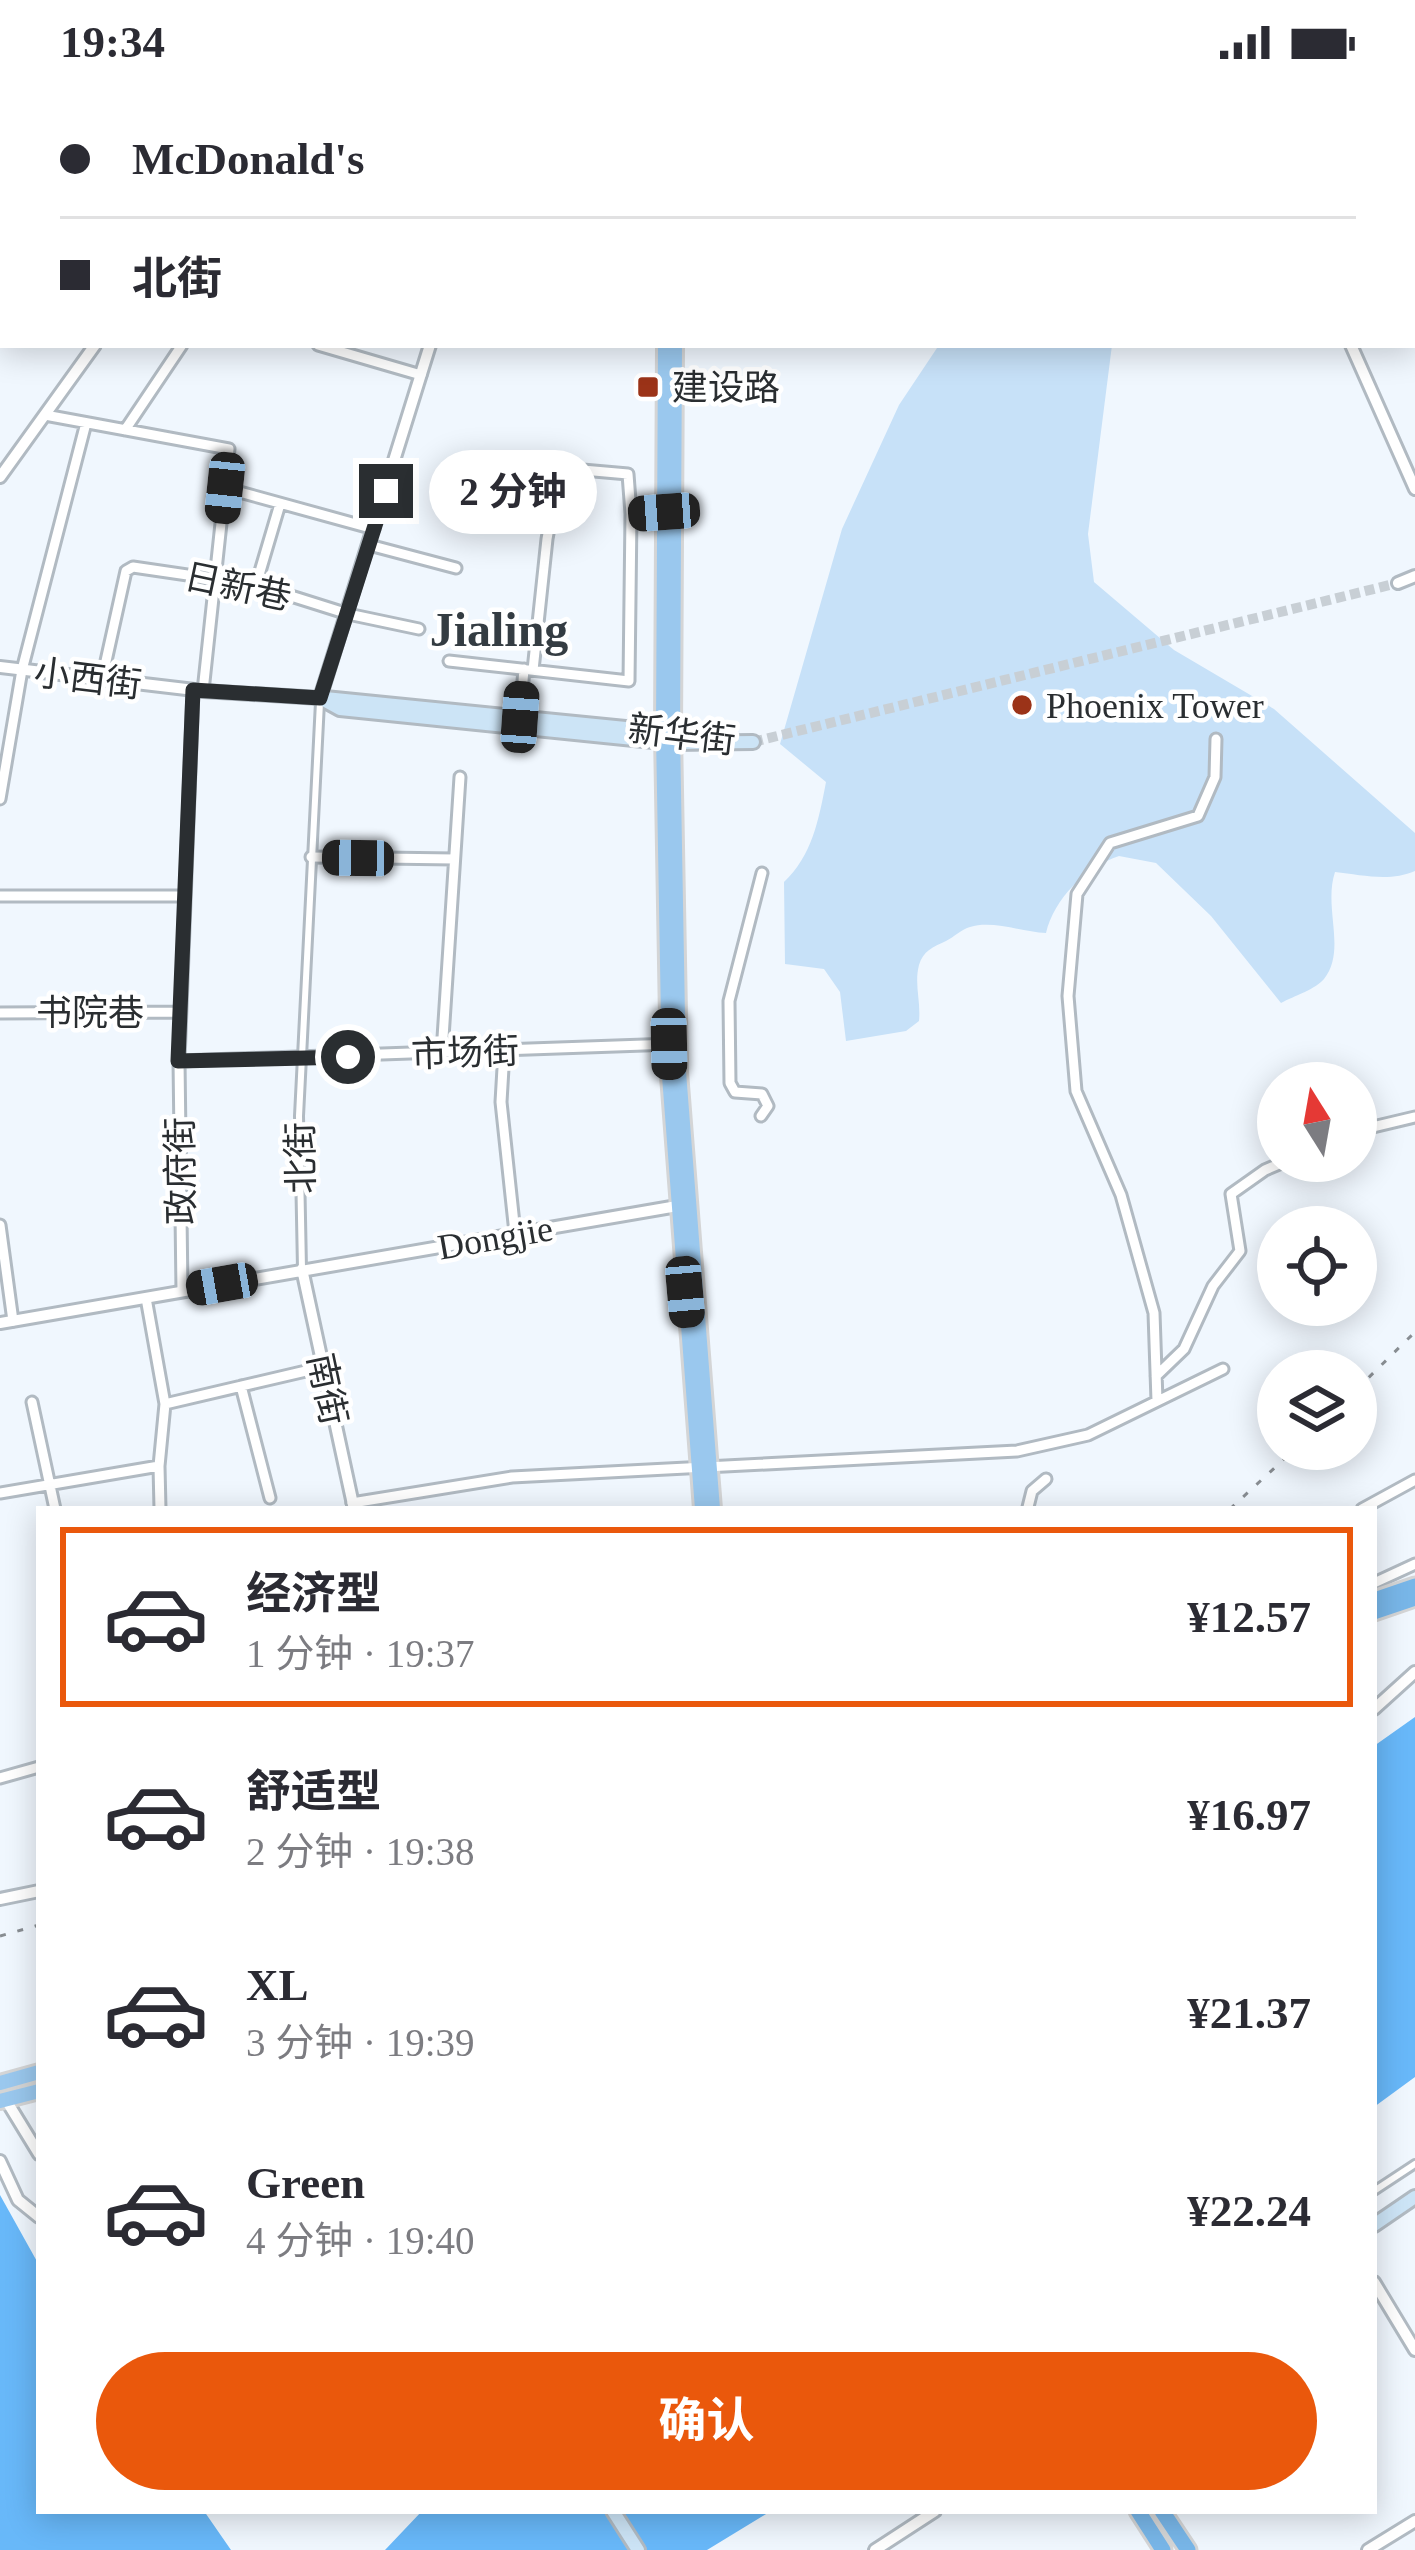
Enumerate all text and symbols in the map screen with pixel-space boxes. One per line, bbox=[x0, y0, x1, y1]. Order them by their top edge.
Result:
text: 19:34 bbox=[60, 17, 165, 67]
text: McDonald's bbox=[132, 134, 365, 184]
text: 北街 bbox=[132, 254, 222, 304]
place label: 建设路 bbox=[672, 368, 780, 408]
marker: 建设路 bbox=[635, 374, 661, 400]
callout: 2 分钟 bbox=[428, 449, 596, 533]
car bbox=[203, 450, 247, 526]
route end bbox=[359, 464, 413, 518]
text: 2 分钟 bbox=[459, 470, 567, 513]
car bbox=[627, 492, 701, 532]
street label: 日新巷 bbox=[181, 556, 295, 618]
district label: Jialing bbox=[430, 603, 568, 656]
street label: 小西街 bbox=[32, 653, 144, 705]
car bbox=[500, 680, 540, 754]
place label: Phoenix Tower bbox=[1046, 686, 1264, 726]
marker: Phoenix Tower bbox=[1009, 692, 1035, 718]
street label: 新华街 bbox=[626, 709, 738, 761]
car bbox=[322, 839, 394, 877]
street label: 书院巷 bbox=[36, 993, 144, 1033]
car bbox=[650, 1008, 688, 1080]
route start bbox=[321, 1030, 375, 1084]
street label: 市场街 bbox=[410, 1031, 520, 1075]
north arrow bbox=[1257, 1062, 1377, 1182]
map controls bbox=[1257, 1062, 1377, 1470]
street label: 政府街 bbox=[160, 1117, 202, 1225]
street label: 北街 bbox=[280, 1122, 322, 1194]
button: locate bbox=[1257, 1206, 1377, 1326]
street label: Dongjie bbox=[435, 1208, 556, 1268]
car bbox=[664, 1255, 706, 1329]
car bbox=[183, 1260, 261, 1308]
street label: 南街 bbox=[300, 1350, 354, 1429]
button: layers bbox=[1257, 1350, 1377, 1470]
icon: car bbox=[102, 1563, 210, 1671]
text: 经济型 bbox=[246, 1569, 381, 1619]
text: ¥12.57 bbox=[1187, 1592, 1311, 1642]
text: 1 分钟 · 19:37 bbox=[246, 1632, 475, 1675]
icon: car bbox=[102, 1761, 210, 1869]
text: 舒适型 bbox=[246, 1767, 381, 1817]
text: ¥16.97 bbox=[1187, 1790, 1311, 1840]
text: 2 分钟 · 19:38 bbox=[246, 1830, 475, 1873]
icon: car bbox=[102, 1959, 210, 2067]
text: XL bbox=[246, 1960, 309, 2010]
text: ¥21.37 bbox=[1187, 1988, 1311, 2038]
text: 3 分钟 · 19:39 bbox=[246, 2021, 475, 2064]
icon: car bbox=[102, 2157, 210, 2265]
text: Green bbox=[246, 2158, 365, 2208]
text: ¥22.24 bbox=[1187, 2186, 1311, 2236]
text: 4 分钟 · 19:40 bbox=[246, 2219, 475, 2262]
button: 确认 bbox=[96, 2352, 1317, 2490]

